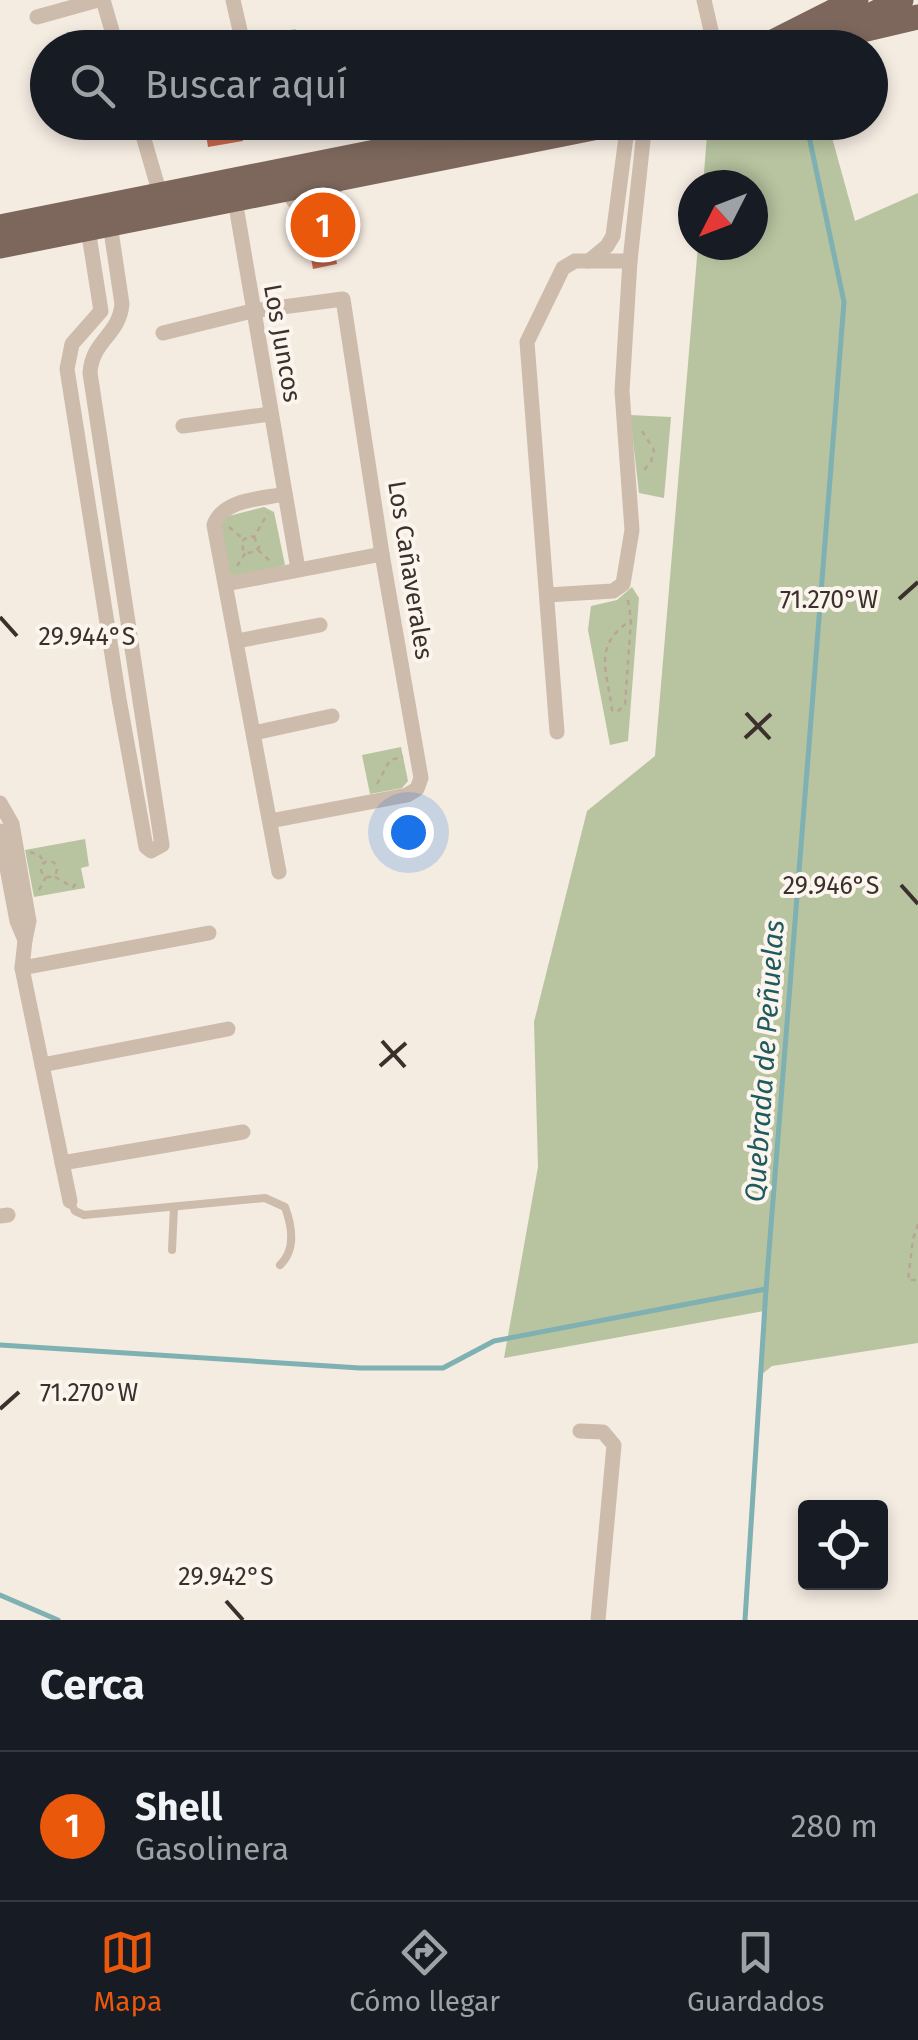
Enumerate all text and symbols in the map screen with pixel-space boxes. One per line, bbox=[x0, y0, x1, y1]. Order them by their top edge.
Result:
search box bbox=[30, 30, 888, 140]
icon: search bbox=[65, 58, 120, 113]
text: Buscar aquí bbox=[145, 62, 347, 108]
north arrow bbox=[678, 170, 768, 260]
pin: 1 bbox=[290, 188, 356, 262]
street label: Los Juncos bbox=[257, 282, 307, 405]
street label: Los Cañaverales bbox=[381, 479, 439, 662]
text: 71.270°W bbox=[780, 585, 878, 615]
text: 29.944°S bbox=[39, 622, 135, 652]
your location bbox=[383, 807, 434, 858]
text: 29.946°S bbox=[783, 871, 879, 901]
water label: Quebrada de Peñuelas bbox=[738, 919, 791, 1203]
text: 71.270°W bbox=[40, 1378, 138, 1408]
map controls bbox=[798, 1500, 888, 1590]
button: locate bbox=[798, 1500, 888, 1590]
text: 29.942°S bbox=[178, 1562, 274, 1592]
text: Cerca bbox=[40, 1660, 145, 1710]
text: Shell bbox=[135, 1784, 222, 1830]
text: 1 bbox=[65, 1807, 80, 1845]
text: 280 m bbox=[791, 1807, 878, 1845]
text: Gasolinera bbox=[135, 1830, 289, 1868]
tab: Mapa bbox=[94, 1925, 162, 2018]
tab: Cómo llegar bbox=[349, 1925, 500, 2018]
tab: Guardados bbox=[687, 1925, 824, 2018]

